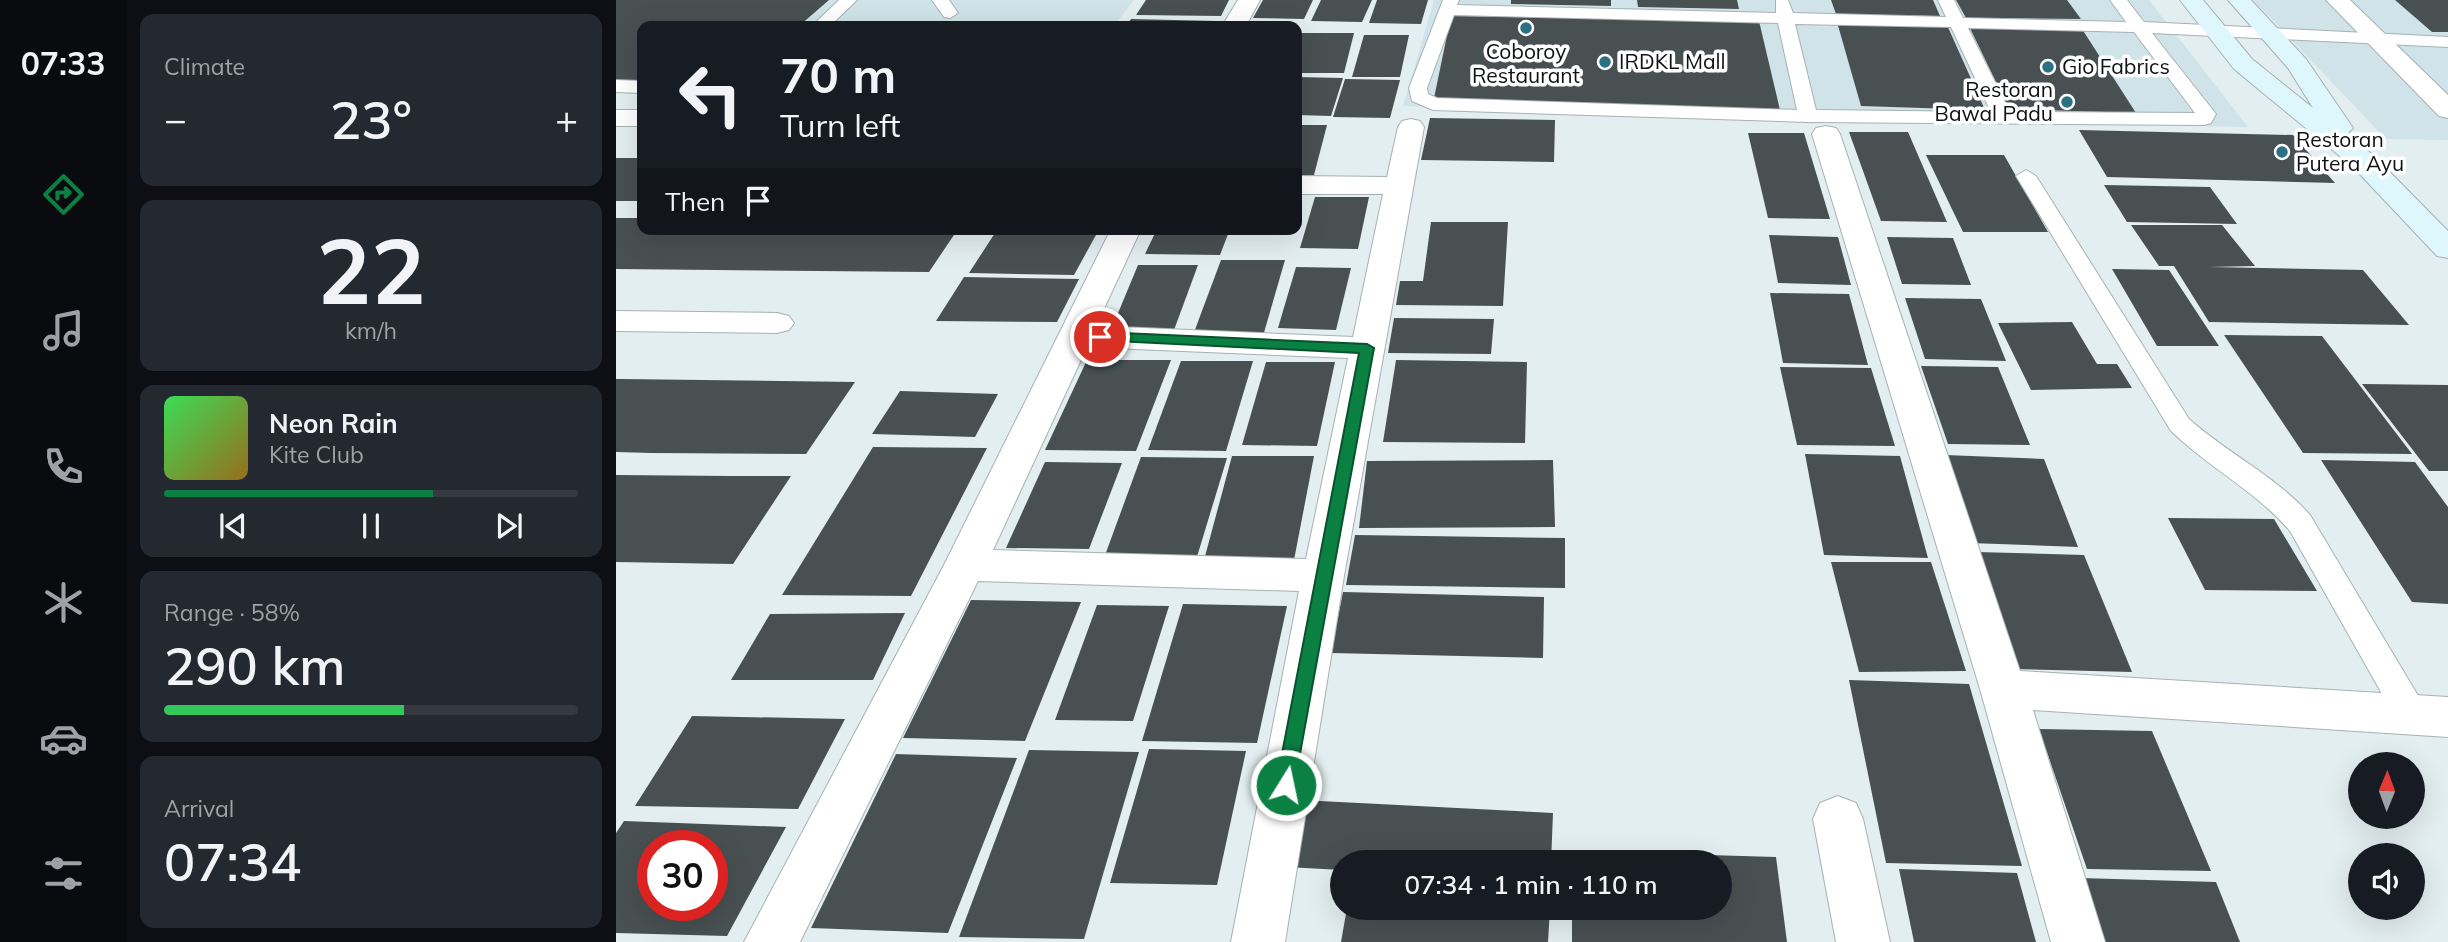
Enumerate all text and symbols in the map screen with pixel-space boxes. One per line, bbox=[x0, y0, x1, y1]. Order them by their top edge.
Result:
marker: Coboroy Restaurant bbox=[1518, 20, 1534, 36]
place label: Coboroy Restaurant bbox=[1472, 38, 1580, 88]
text: 07:33 bbox=[21, 43, 105, 83]
text: 70 m bbox=[780, 44, 896, 105]
place label: IRDKL Mall bbox=[1619, 48, 1726, 74]
icon: left bbox=[665, 49, 756, 140]
text: Climate bbox=[164, 52, 245, 81]
place label: Gio Fabrics bbox=[2062, 53, 2170, 79]
marker: IRDKL Mall bbox=[1597, 54, 1613, 70]
marker: Gio Fabrics bbox=[2040, 59, 2056, 75]
place label: Restoran Bawal Padu bbox=[1935, 76, 2053, 126]
text: 23° bbox=[330, 87, 412, 152]
marker: Restoran Bawal Padu bbox=[2059, 94, 2075, 110]
text: − bbox=[164, 95, 187, 143]
text: + bbox=[555, 95, 578, 143]
text: Turn left bbox=[780, 105, 900, 145]
place label: Restoran Putera Ayu bbox=[2296, 126, 2404, 176]
marker: Restoran Putera Ayu bbox=[2274, 144, 2290, 160]
icon: directions bbox=[39, 170, 88, 219]
icon: arrive bbox=[739, 182, 777, 220]
text: Then bbox=[665, 185, 725, 218]
text: 22 bbox=[316, 213, 426, 327]
icon: music bbox=[39, 306, 88, 355]
pin bbox=[1070, 307, 1130, 367]
text: km/h bbox=[345, 316, 397, 345]
icon: arrive bbox=[1081, 318, 1119, 356]
text: Neon Rain bbox=[269, 407, 398, 440]
text: Kite Club bbox=[269, 440, 364, 469]
icon: phone bbox=[39, 442, 88, 491]
icon: previous bbox=[214, 507, 252, 545]
icon: pause bbox=[352, 507, 390, 545]
icon: next bbox=[490, 507, 528, 545]
icon: climate bbox=[39, 578, 88, 627]
text: Range · 58% bbox=[164, 598, 300, 627]
text: 290 km bbox=[164, 633, 345, 698]
icon: car bbox=[39, 714, 88, 763]
position arrow bbox=[1249, 748, 1323, 822]
north arrow bbox=[2348, 752, 2426, 830]
map controls bbox=[2348, 752, 2425, 920]
text: Arrival bbox=[164, 794, 234, 823]
text: 07:34 bbox=[164, 829, 301, 894]
speed limit sign: 30 bbox=[637, 830, 728, 921]
button: sound bbox=[2348, 843, 2425, 920]
icon: filters bbox=[39, 849, 88, 898]
text: 07:34 · 1 min · 110 m bbox=[1404, 868, 1658, 901]

